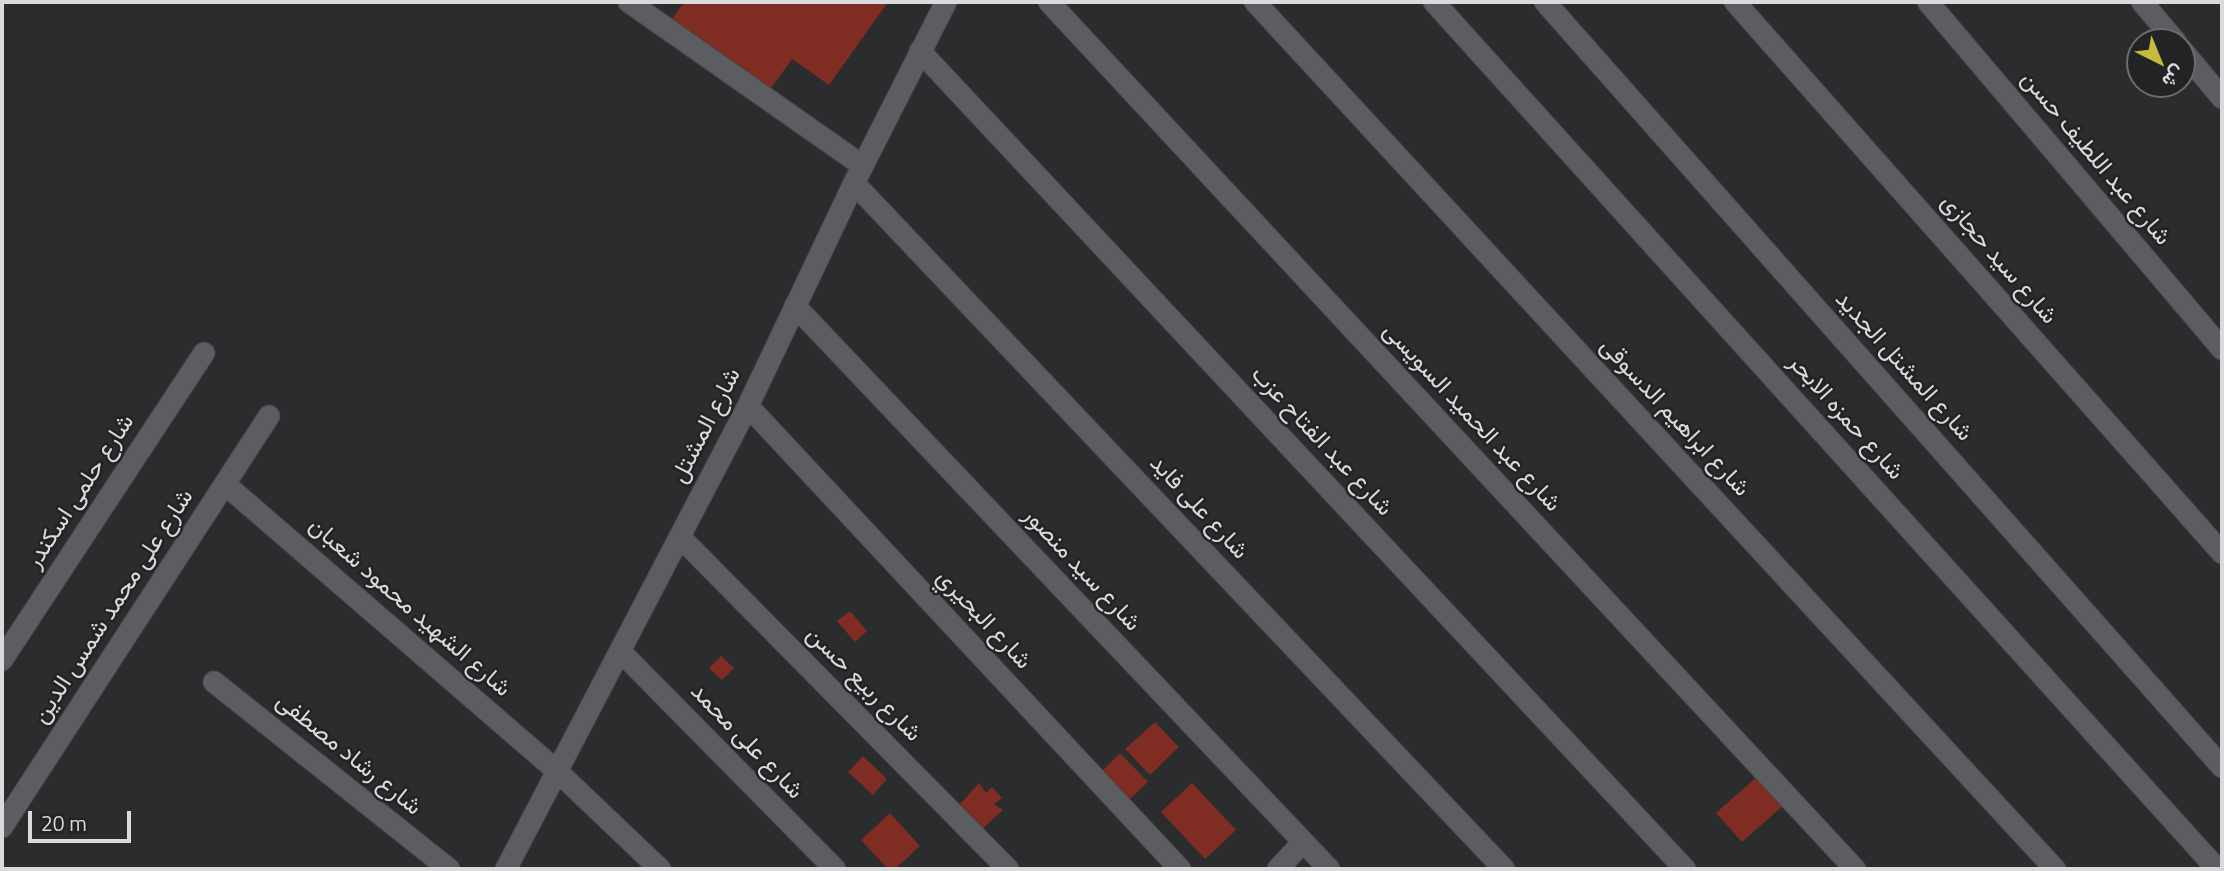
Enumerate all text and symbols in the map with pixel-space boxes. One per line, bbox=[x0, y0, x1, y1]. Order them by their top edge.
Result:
north arrow bbox=[2126, 28, 2196, 98]
street label: شارع عبد اللطيف حسن bbox=[2014, 66, 2176, 252]
street label: شارع سيد حجازى bbox=[1934, 189, 2062, 331]
street label: شارع المشتل الجديد bbox=[1828, 286, 1978, 448]
street label: شارع عبد الحميد السويسى bbox=[1376, 317, 1566, 519]
street label: شارع ابراهيم الدسوقى bbox=[1593, 333, 1755, 503]
street label: شارع حمزه الابحر bbox=[1781, 349, 1909, 487]
street label: شارع عبد الفتاح عزب bbox=[1244, 361, 1398, 523]
street label: شارع المشتل bbox=[666, 364, 748, 488]
street label: شارع حلمى اسكندر bbox=[20, 410, 142, 574]
street label: شارع على فايد bbox=[1142, 450, 1254, 566]
street label: شارع على محمد شمس الدين bbox=[27, 484, 201, 730]
street label: شارع سيد منصور bbox=[1016, 502, 1146, 638]
street label: شارع الشهيد محمود شعبان bbox=[302, 512, 516, 704]
street label: شارع البحيري bbox=[929, 564, 1037, 676]
street label: شارع ربيع حسن bbox=[799, 621, 927, 749]
street label: شارع على محمد bbox=[683, 678, 809, 806]
street label: شارع رشاد مصطفى bbox=[269, 687, 427, 823]
scale bar bbox=[32, 798, 135, 842]
text: 20 m bbox=[41, 807, 87, 839]

